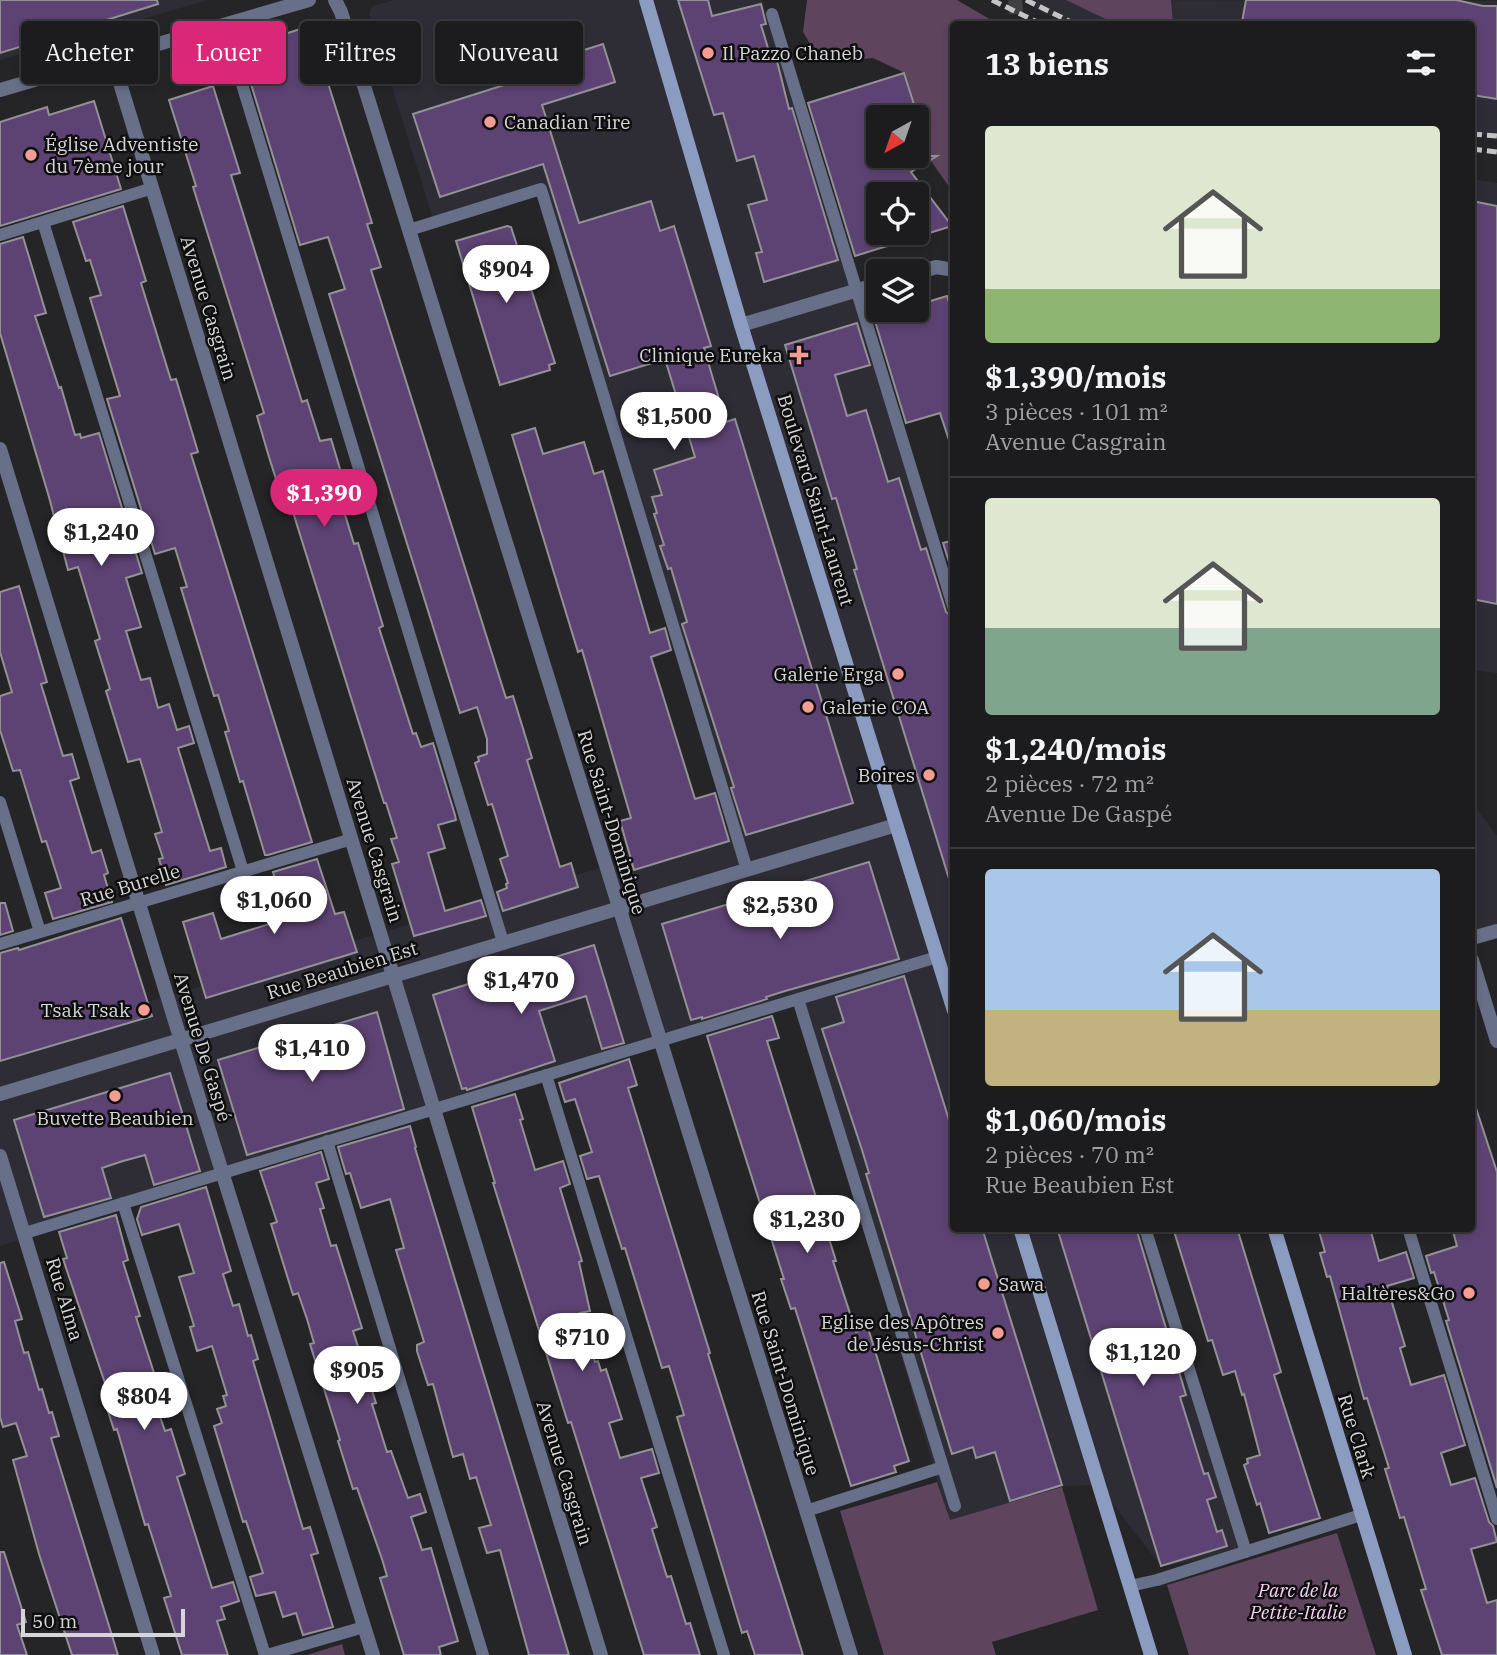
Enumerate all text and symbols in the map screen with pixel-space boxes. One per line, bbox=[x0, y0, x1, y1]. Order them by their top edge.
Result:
chip: Acheter bbox=[21, 21, 158, 84]
chip: Louer bbox=[172, 21, 286, 84]
chip: Filtres bbox=[300, 21, 421, 84]
chip: Nouveau bbox=[435, 21, 583, 84]
place label: Il Pazzo Chaneb bbox=[722, 41, 863, 65]
text: 13 biens bbox=[985, 44, 1109, 83]
icon: filters bbox=[1402, 44, 1440, 82]
marker: Il Pazzo Chaneb bbox=[700, 45, 716, 61]
north arrow bbox=[866, 105, 929, 168]
map controls bbox=[866, 105, 929, 322]
place label: Canadian Tire bbox=[504, 110, 630, 134]
marker: Canadian Tire bbox=[482, 114, 498, 130]
place label: Église Adventiste du 7ème jour bbox=[45, 132, 198, 178]
marker: Église Adventiste du 7ème jour bbox=[23, 147, 39, 163]
icon: home bbox=[1150, 171, 1276, 297]
button: locate bbox=[866, 182, 929, 245]
street label: Avenue Casgrain bbox=[176, 233, 242, 383]
pin: $904 bbox=[465, 246, 547, 305]
text: $904 bbox=[478, 253, 534, 283]
button: layers bbox=[866, 259, 929, 322]
place label: Clinique Eureka bbox=[639, 343, 783, 367]
marker: Clinique Eureka bbox=[789, 345, 809, 365]
text: $1,390/mois bbox=[985, 357, 1167, 396]
street label: Boulevard Saint-Laurent bbox=[772, 391, 860, 609]
pin: $1,500 bbox=[617, 392, 731, 452]
text: 3 pièces · 101 m² bbox=[985, 396, 1168, 426]
text: $1,500 bbox=[636, 400, 712, 430]
text: Avenue Casgrain bbox=[985, 426, 1167, 456]
pin: $1,390 bbox=[267, 470, 381, 529]
text: $1,390 bbox=[286, 477, 362, 507]
pin: $1,240 bbox=[44, 508, 158, 568]
text: $1,240 bbox=[63, 516, 139, 546]
icon: home bbox=[1150, 543, 1276, 669]
place label: Galerie Erga bbox=[774, 662, 884, 686]
marker: Galerie Erga bbox=[890, 666, 906, 682]
place label: Galerie COA bbox=[822, 695, 929, 719]
marker: Galerie COA bbox=[800, 699, 816, 715]
street label: Rue Saint-Dominique bbox=[572, 727, 652, 917]
text: $1,240/mois bbox=[985, 729, 1167, 768]
place label: Boires bbox=[858, 763, 915, 787]
marker: Boires bbox=[921, 767, 937, 783]
text: 2 pièces · 72 m² bbox=[985, 768, 1154, 798]
street label: Avenue Casgrain bbox=[342, 775, 408, 925]
text: Avenue De Gaspé bbox=[985, 798, 1172, 828]
street label: Rue Burelle bbox=[77, 858, 183, 912]
pin: $1,060 bbox=[217, 876, 331, 936]
pin: $2,530 bbox=[723, 881, 837, 941]
text: $1,060 bbox=[236, 884, 312, 914]
text: $2,530 bbox=[742, 889, 818, 919]
icon: home bbox=[1150, 914, 1276, 1040]
street label: Rue Beaubien Est bbox=[264, 936, 421, 1004]
pin: $1,470 bbox=[464, 956, 578, 1016]
text: $1,470 bbox=[483, 964, 559, 994]
street label: Avenue De Gaspé bbox=[169, 969, 237, 1125]
place label: Tsak Tsak bbox=[40, 998, 130, 1022]
marker: Tsak Tsak bbox=[136, 1002, 152, 1018]
pin: $1,410 bbox=[255, 1024, 369, 1084]
text: $1,410 bbox=[274, 1032, 350, 1062]
marker: Buvette Beaubien bbox=[107, 1088, 123, 1104]
text: $1,060/mois bbox=[985, 1100, 1167, 1139]
place label: Buvette Beaubien bbox=[36, 1106, 194, 1130]
text: 2 pièces · 70 m² bbox=[985, 1139, 1154, 1169]
text: Rue Beaubien Est bbox=[985, 1169, 1174, 1199]
pin: $1,230 bbox=[750, 1196, 864, 1255]
text: $1,230 bbox=[769, 1203, 845, 1233]
street label: Rue Alma bbox=[41, 1254, 89, 1344]
place label: Sawa bbox=[998, 1272, 1044, 1296]
marker: Sawa bbox=[976, 1276, 992, 1292]
place label: Haltères&Go bbox=[1341, 1281, 1455, 1305]
marker: Haltères&Go bbox=[1461, 1285, 1477, 1301]
street label: Rue Saint-Dominique bbox=[746, 1288, 826, 1478]
place label: Eglise des Apôtres de Jésus-Christ bbox=[821, 1310, 984, 1356]
pin: $710 bbox=[541, 1314, 623, 1373]
text: $710 bbox=[554, 1321, 610, 1351]
marker: Eglise des Apôtres de Jésus-Christ bbox=[990, 1325, 1006, 1341]
pin: $1,120 bbox=[1086, 1328, 1200, 1388]
text: $1,120 bbox=[1105, 1336, 1181, 1366]
pin: $905 bbox=[316, 1346, 398, 1406]
text: $905 bbox=[329, 1354, 385, 1384]
pin: $804 bbox=[103, 1372, 185, 1432]
text: $804 bbox=[116, 1380, 172, 1410]
street label: Rue Clark bbox=[1333, 1391, 1381, 1481]
street label: Avenue Casgrain bbox=[532, 1398, 598, 1548]
park label: Parc de la Petite-Italie bbox=[1249, 1578, 1347, 1624]
scale bar bbox=[21, 1606, 186, 1638]
text: 50 m bbox=[32, 1609, 77, 1633]

